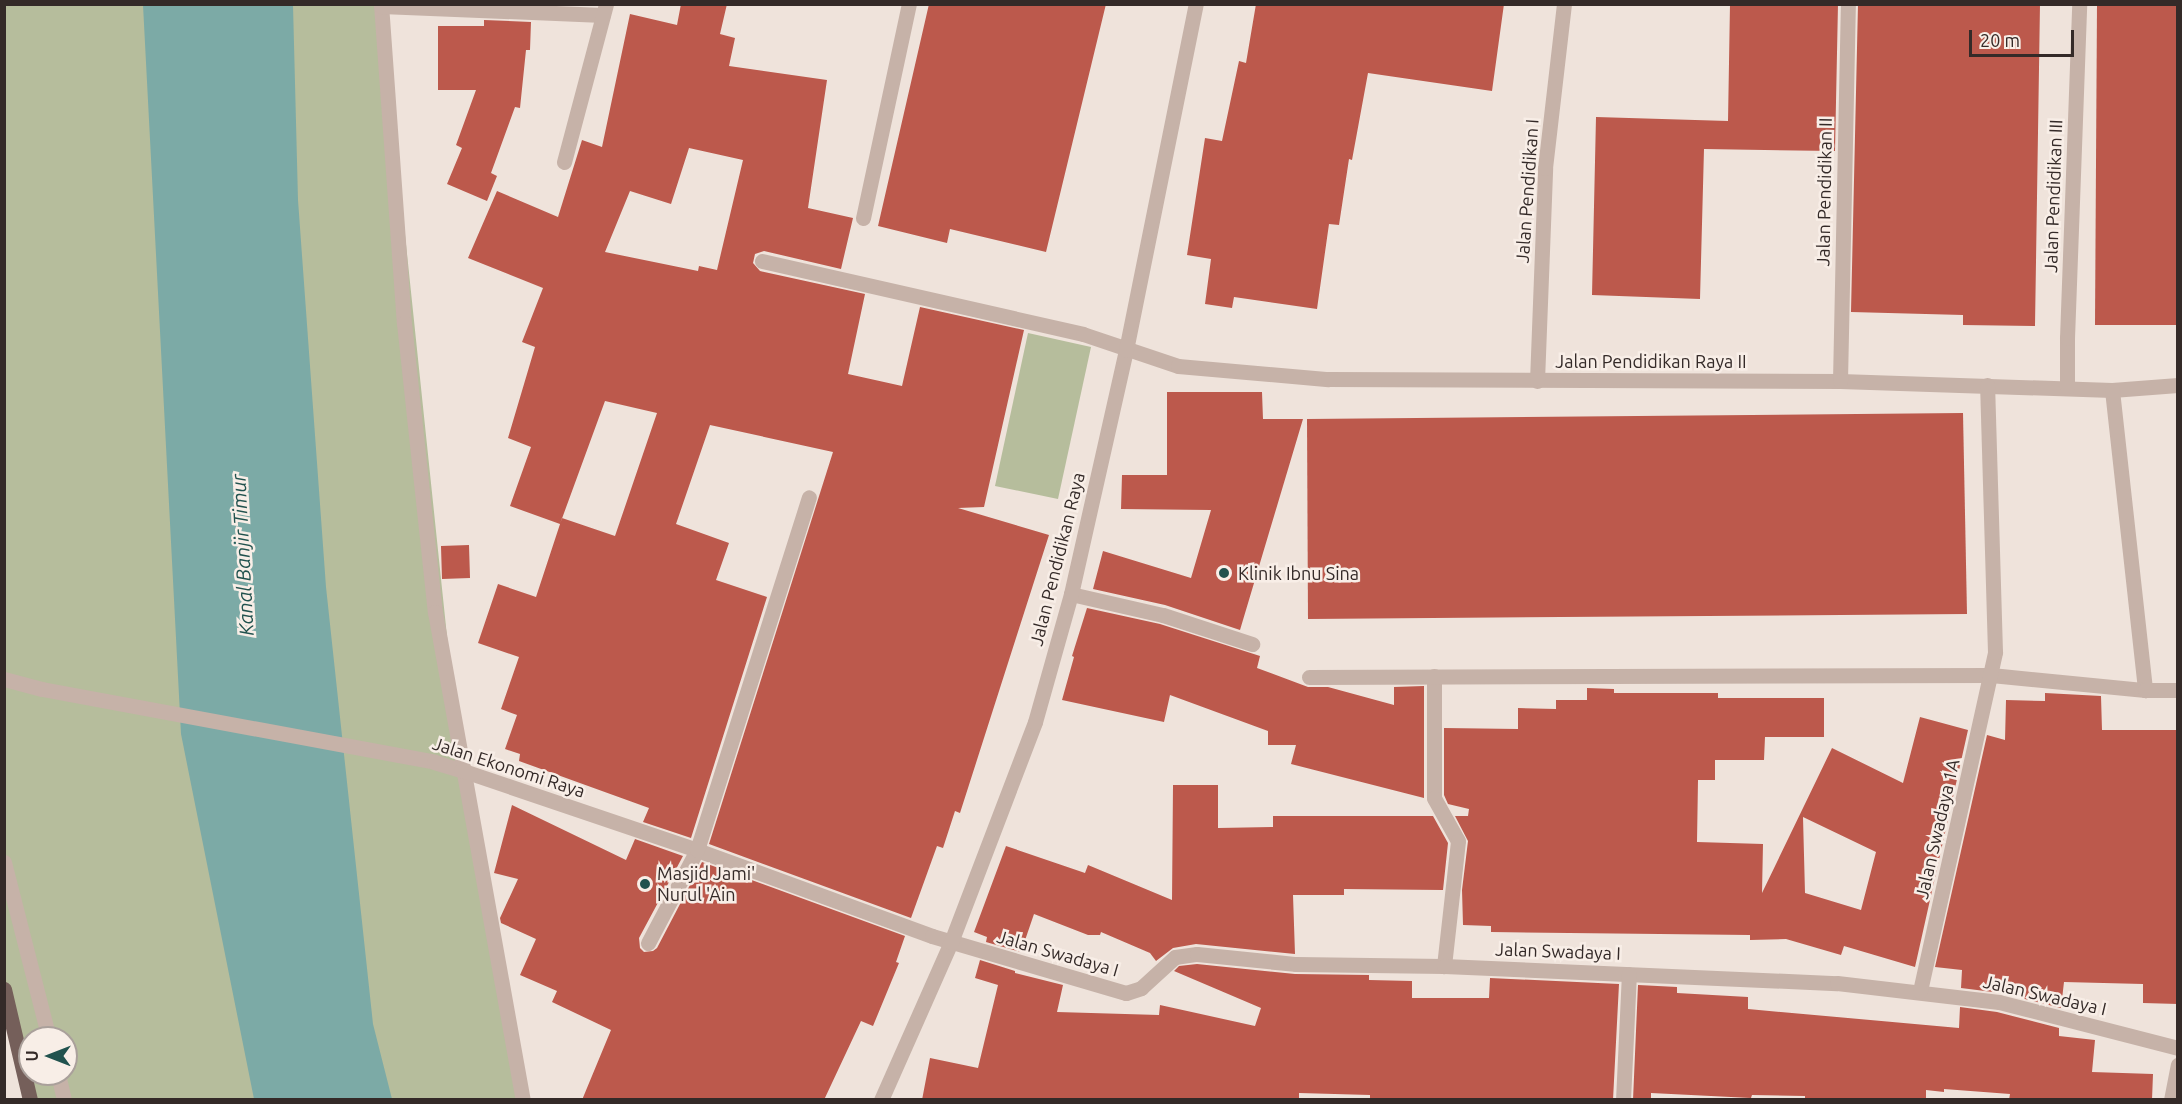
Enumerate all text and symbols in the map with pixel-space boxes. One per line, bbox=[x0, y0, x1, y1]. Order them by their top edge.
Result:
scale bar bbox=[1972, 18, 2077, 56]
text: 20 m bbox=[1980, 30, 2020, 50]
street label: Jalan Pendidikan II bbox=[1812, 117, 1836, 267]
street label: Jalan Pendidikan I bbox=[1511, 118, 1543, 264]
street label: Jalan Pendidikan III bbox=[2040, 119, 2066, 273]
street label: Jalan Pendidikan Raya II bbox=[1555, 350, 1747, 372]
street label: Jalan Pendidikan Raya bbox=[1025, 470, 1089, 648]
water label: Kanal Banjir Timur bbox=[226, 473, 258, 637]
place label: Klinik Ibnu Sina bbox=[1238, 562, 1359, 584]
marker: Klinik Ibnu Sina bbox=[1215, 564, 1233, 582]
street label: Jalan Ekonomi Raya bbox=[430, 732, 588, 802]
street label: Jalan Swadaya 1A bbox=[1910, 757, 1964, 901]
place label: Masjid Jami' Nurul 'Ain bbox=[657, 863, 755, 906]
marker: Masjid Jami' Nurul 'Ain bbox=[638, 877, 652, 891]
street label: Jalan Swadaya I bbox=[995, 925, 1121, 981]
street label: Jalan Swadaya I bbox=[1495, 938, 1621, 964]
street label: Jalan Swadaya I bbox=[1981, 970, 2109, 1020]
north arrow bbox=[18, 1026, 78, 1086]
text: U bbox=[23, 1050, 41, 1062]

